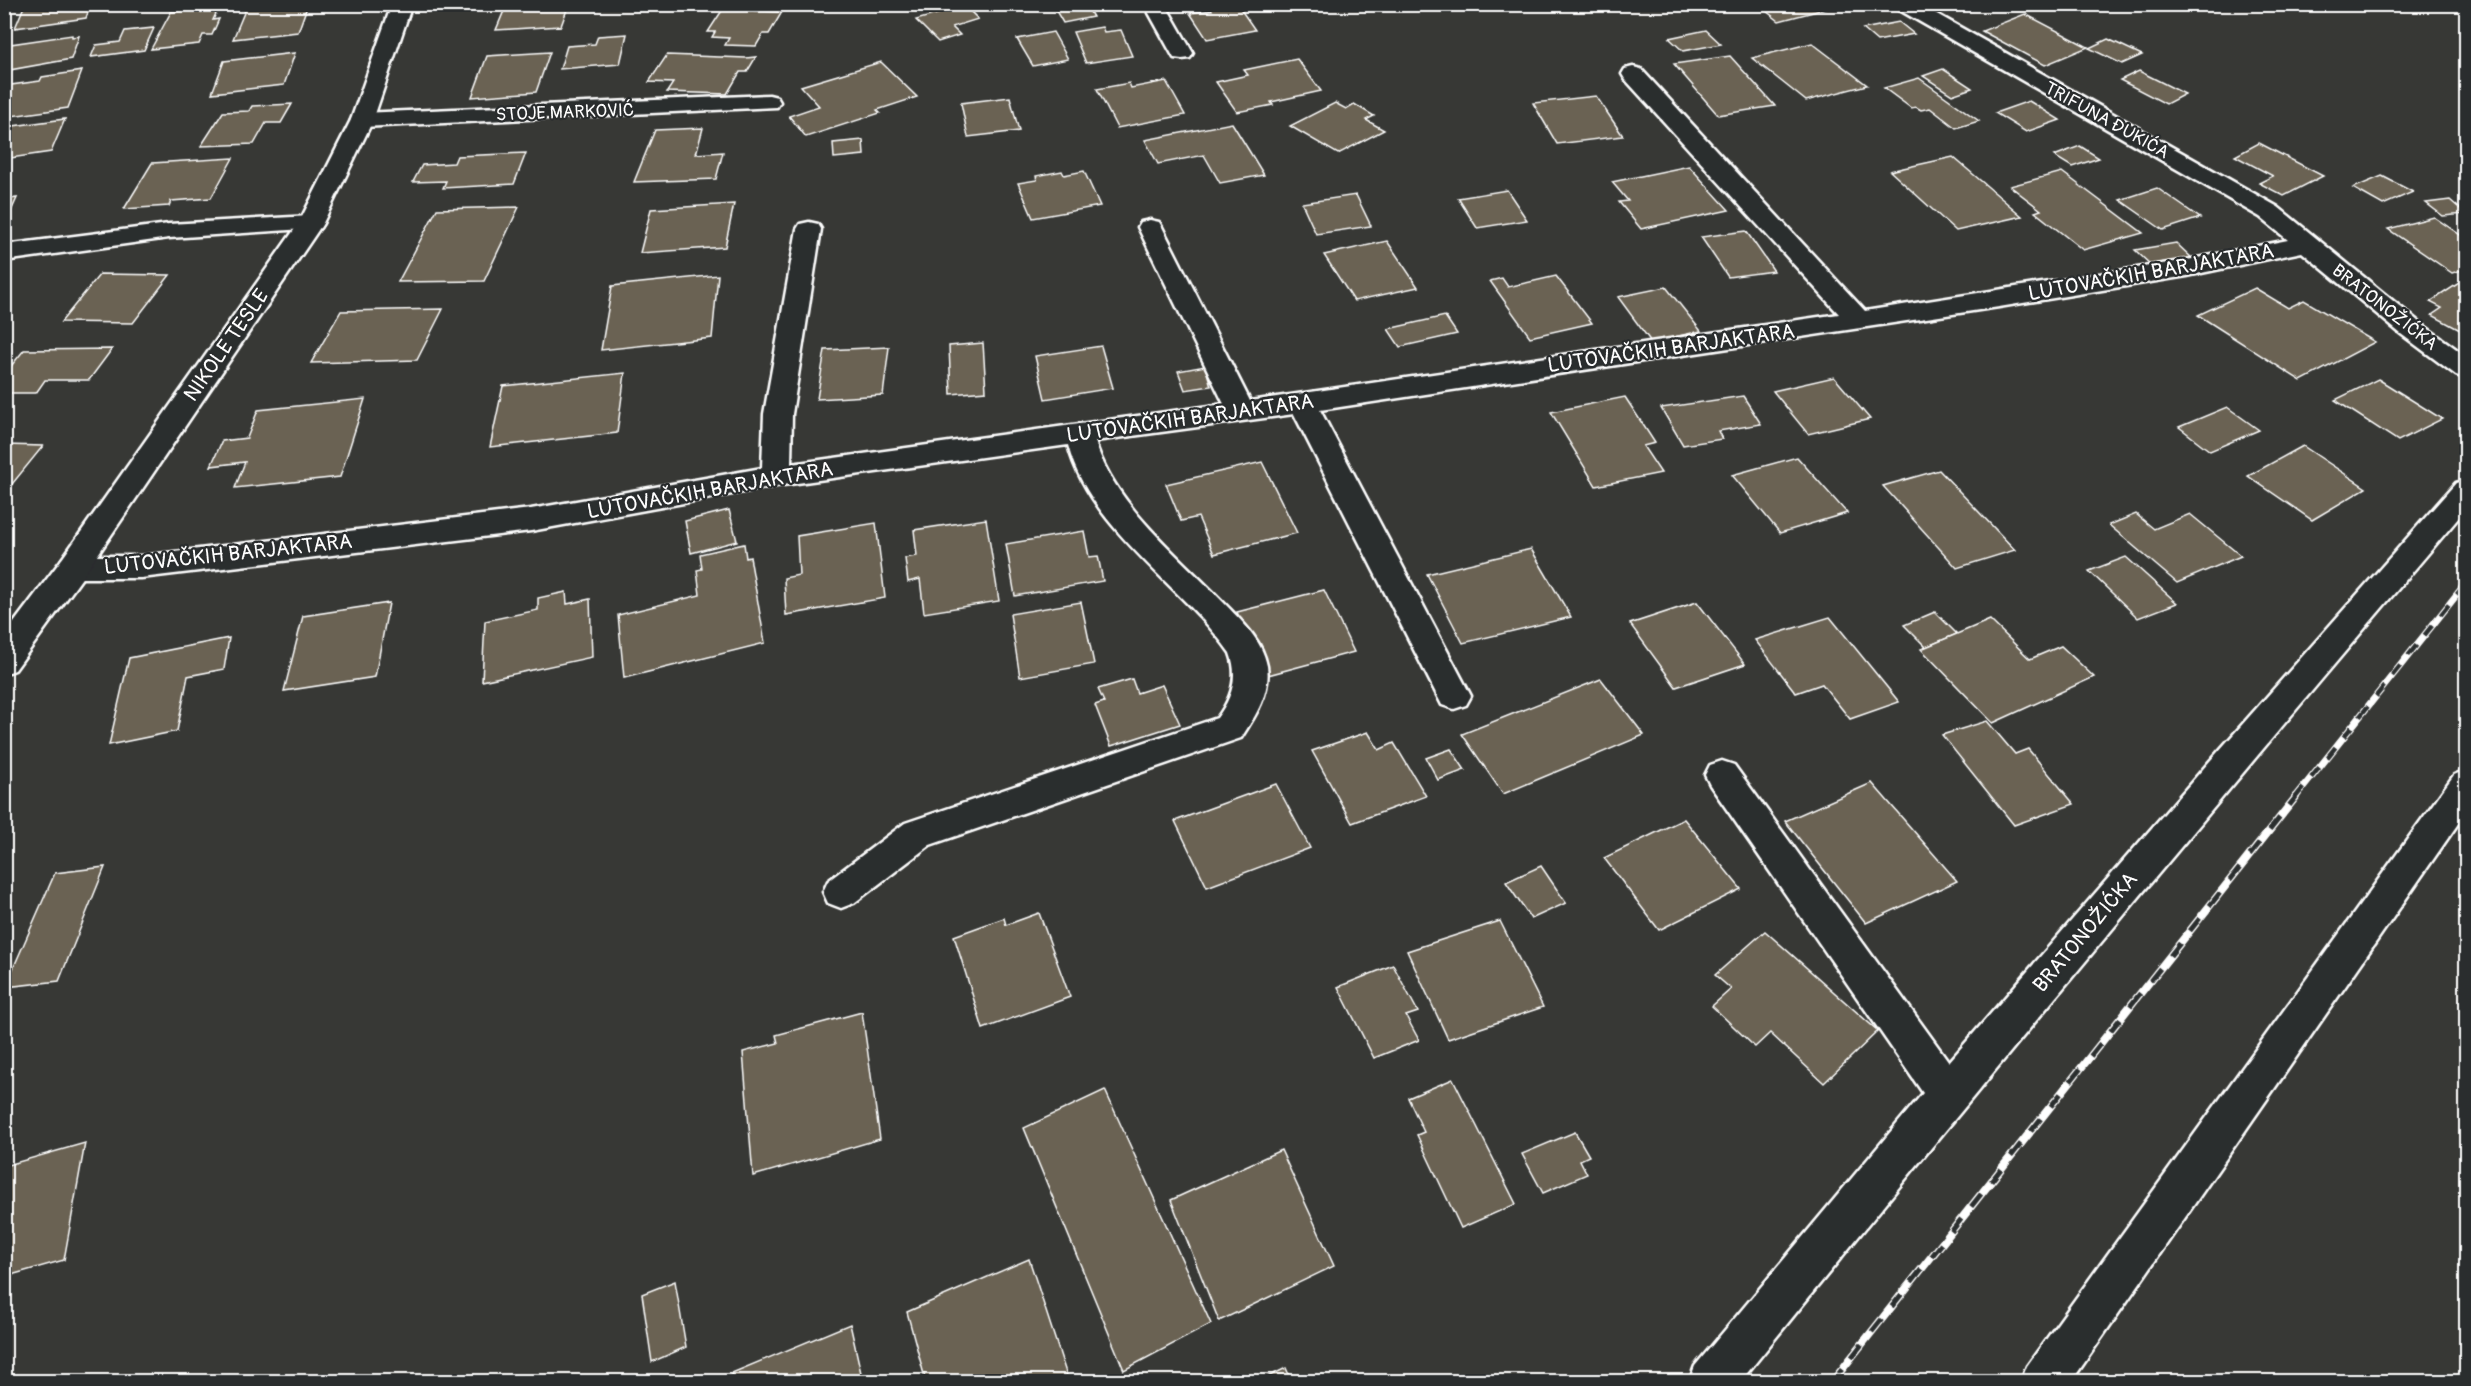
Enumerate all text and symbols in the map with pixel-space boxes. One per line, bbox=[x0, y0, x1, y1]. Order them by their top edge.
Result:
street label: TRIFUNA ĐUKIĆA bbox=[2040, 77, 2173, 164]
street label: STOJE MARKOVIĆ bbox=[496, 99, 635, 126]
street label: LUTOVAČKIH BARJAKTARA bbox=[2026, 237, 2276, 307]
street label: BRATONOŽIĆKA bbox=[2327, 259, 2442, 356]
street label: NIKOLE TESLE bbox=[178, 284, 275, 407]
street label: LUTOVAČKIH BARJAKTARA bbox=[1546, 317, 1796, 379]
street label: LUTOVAČKIH BARJAKTARA bbox=[1065, 387, 1315, 449]
street label: LUTOVAČKIH BARJAKTARA bbox=[585, 455, 835, 525]
street label: LUTOVAČKIH BARJAKTARA bbox=[103, 527, 353, 581]
street label: BRATONOŽIĆKA bbox=[2026, 866, 2144, 998]

